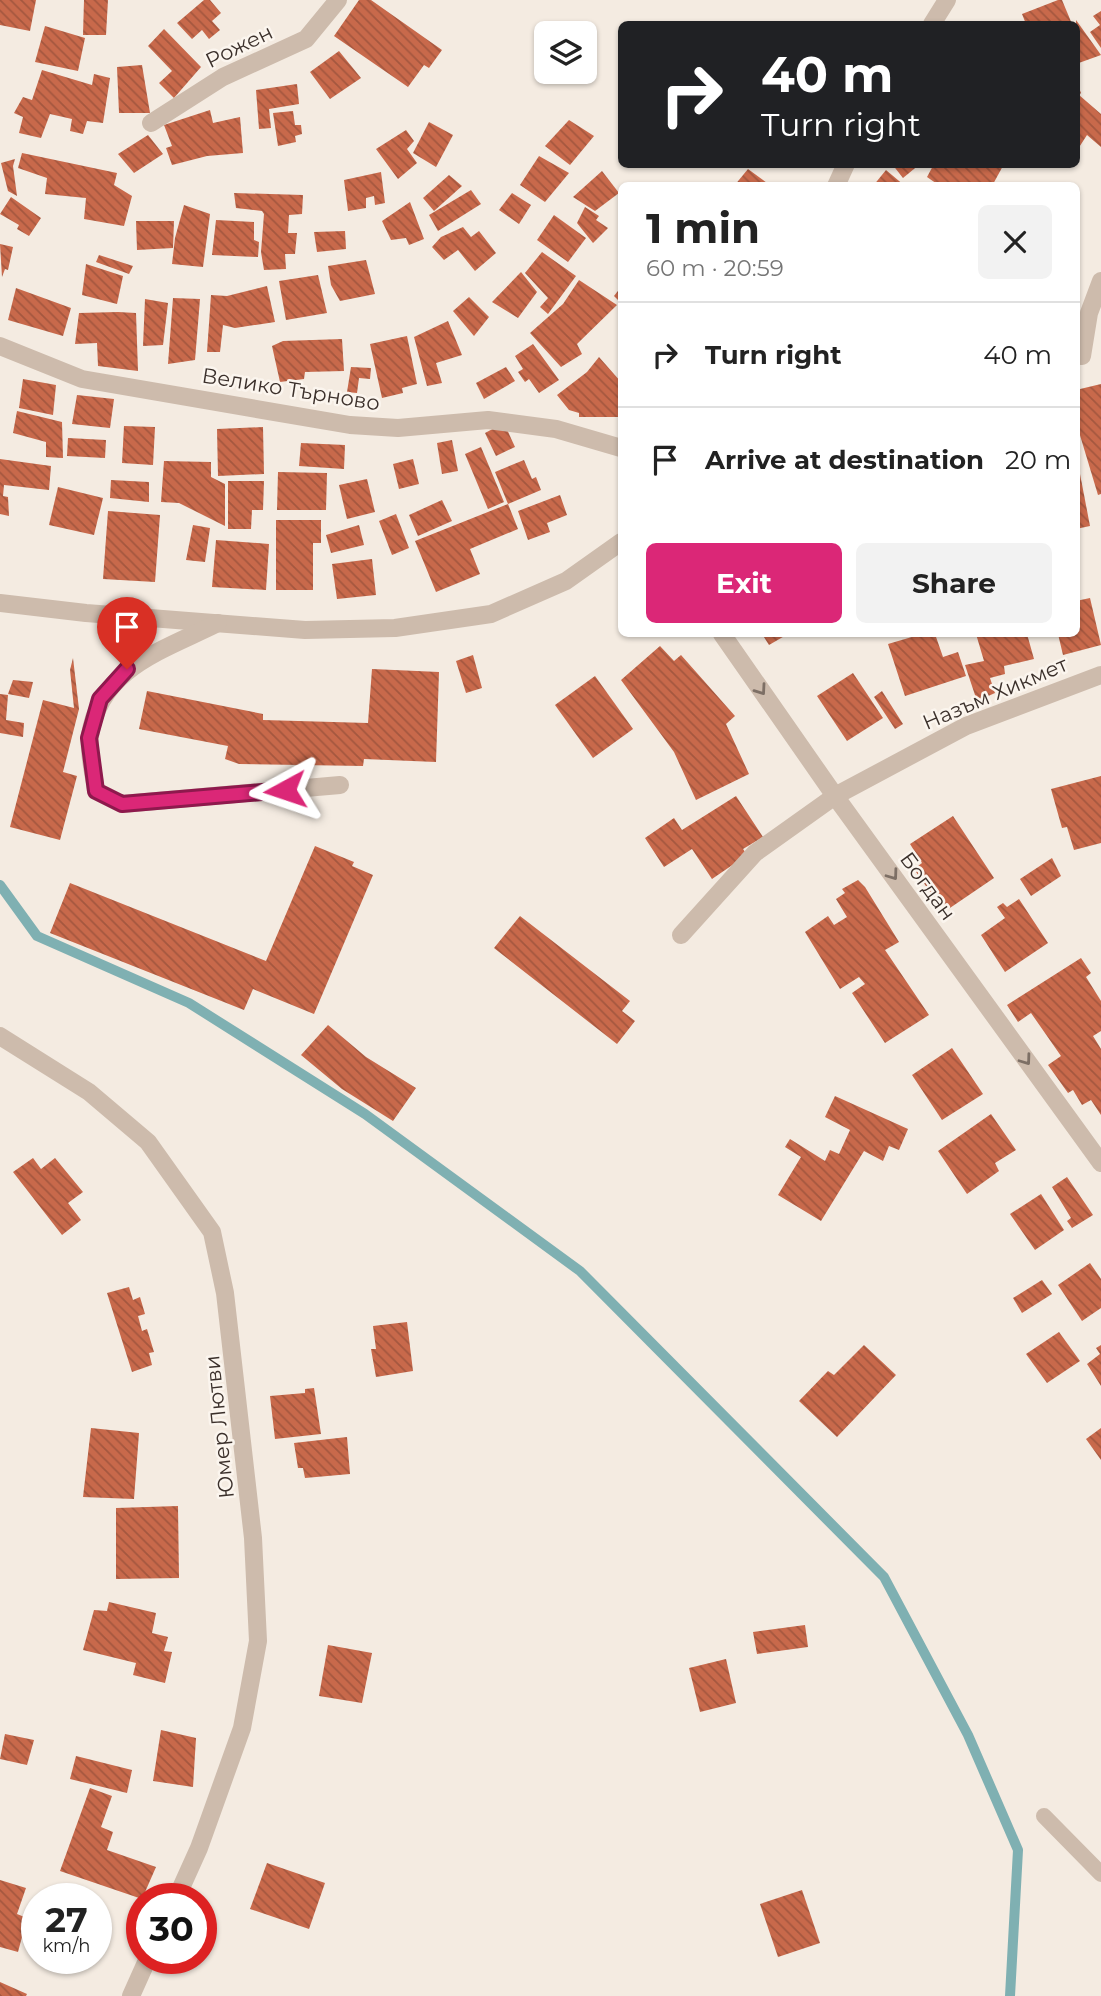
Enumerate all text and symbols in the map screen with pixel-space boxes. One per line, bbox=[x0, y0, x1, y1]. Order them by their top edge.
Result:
street label: Рожен bbox=[201, 19, 277, 73]
map controls bbox=[534, 21, 597, 84]
button: layers bbox=[534, 21, 597, 84]
text: 40 m bbox=[761, 45, 893, 104]
icon: right bbox=[646, 49, 737, 140]
text: Turn right bbox=[761, 105, 921, 144]
text: 1 min bbox=[646, 202, 760, 254]
button: close bbox=[978, 205, 1052, 279]
text: 60 m · 20:59 bbox=[646, 254, 784, 282]
icon: right bbox=[646, 336, 684, 374]
text: Turn right bbox=[705, 339, 841, 371]
text: 40 m bbox=[983, 339, 1052, 371]
street label: Велико Търново bbox=[200, 363, 382, 415]
icon: arrive bbox=[646, 441, 684, 479]
text: Arrive at destination bbox=[705, 444, 984, 476]
text: 20 m bbox=[1005, 444, 1071, 476]
button: Exit bbox=[646, 543, 842, 623]
button: Share bbox=[856, 543, 1052, 623]
pin bbox=[97, 597, 157, 669]
icon: arrive bbox=[108, 608, 146, 646]
street label: Назъм Хикмет bbox=[919, 651, 1071, 735]
one-way arrow bbox=[753, 682, 765, 695]
position arrow bbox=[248, 753, 322, 827]
street label: Богдан bbox=[895, 847, 961, 925]
one-way arrow bbox=[884, 867, 897, 880]
one-way arrow bbox=[1018, 1052, 1030, 1064]
street label: Юмер Лютви bbox=[199, 1354, 239, 1500]
speed limit sign: 30 bbox=[126, 1883, 217, 1974]
text: 27 bbox=[45, 1898, 88, 1941]
text: km/h bbox=[42, 1935, 91, 1957]

